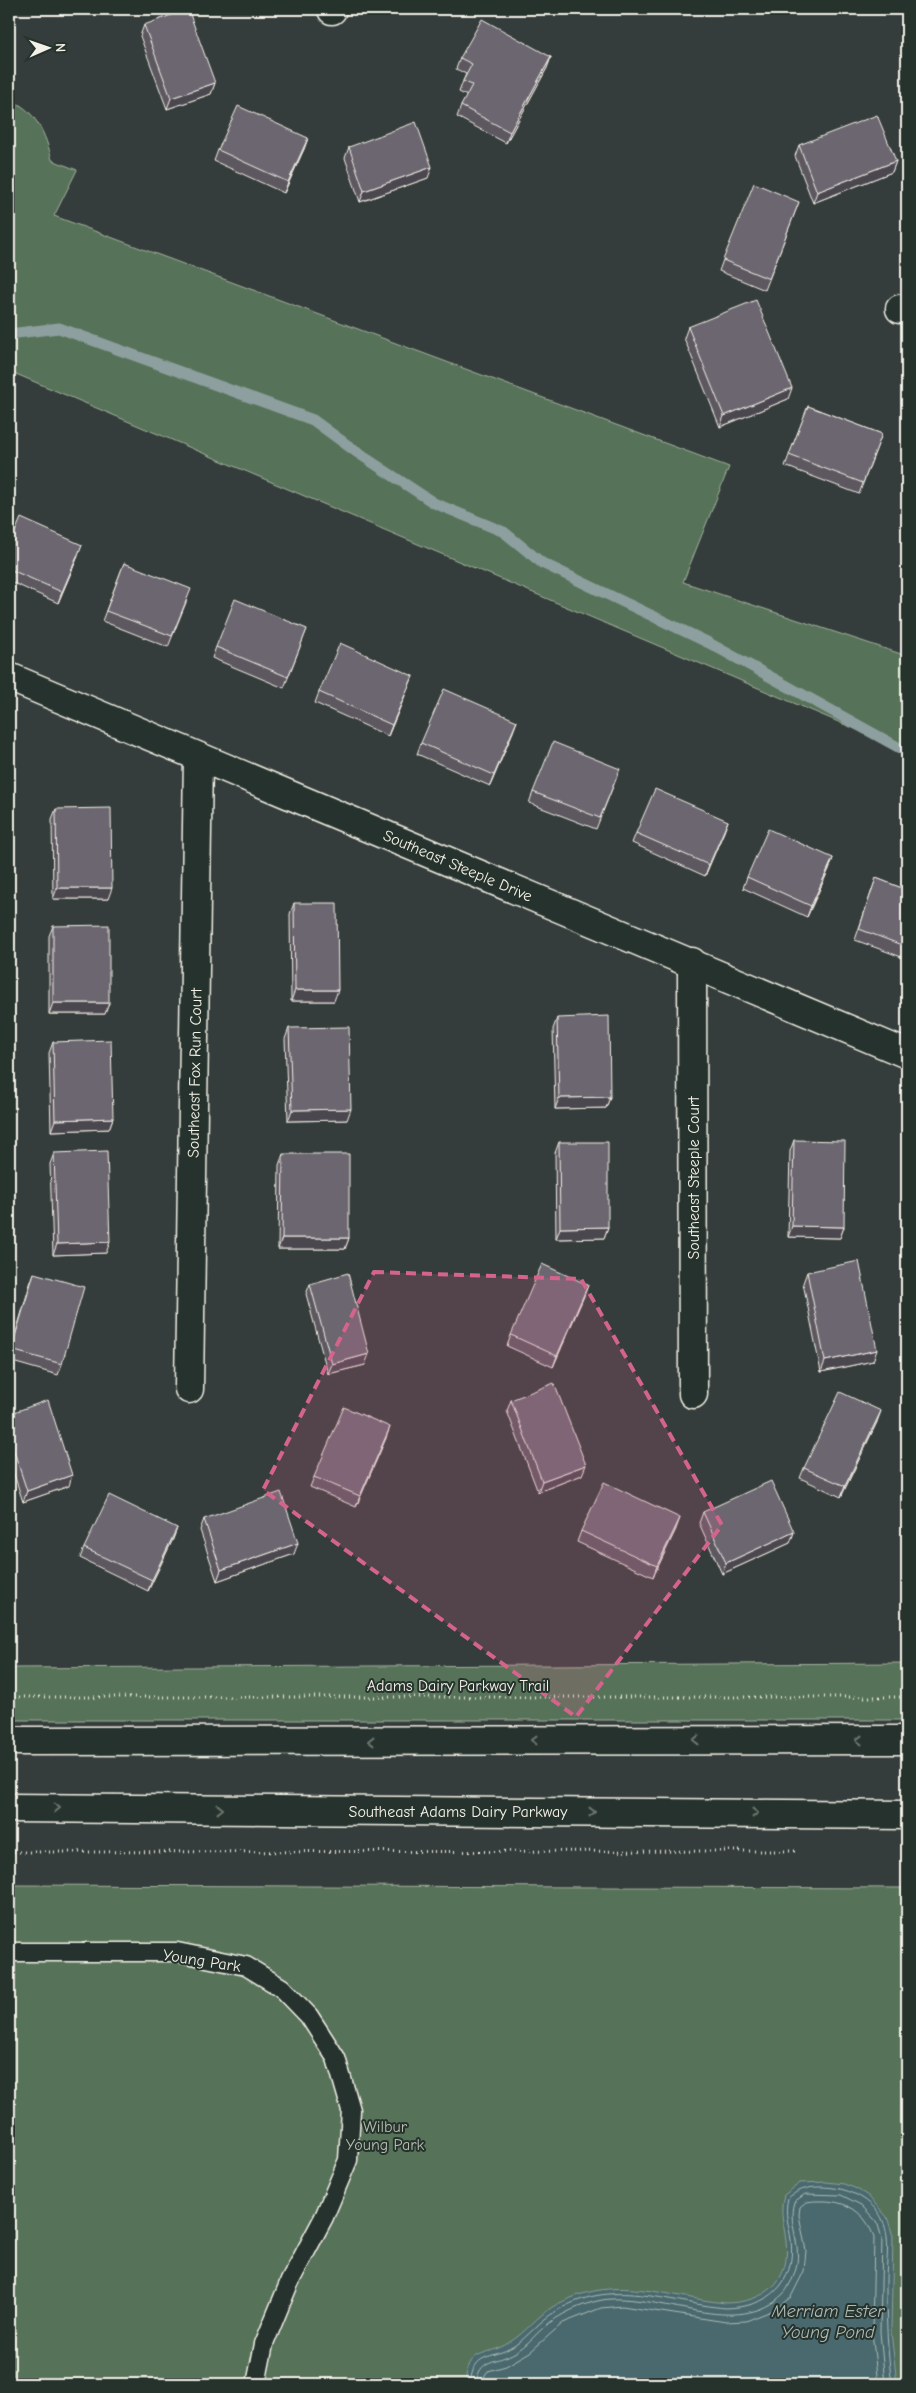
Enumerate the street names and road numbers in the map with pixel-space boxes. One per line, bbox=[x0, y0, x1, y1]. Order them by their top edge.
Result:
street label: Southeast Steeple Drive bbox=[380, 826, 535, 906]
street label: Southeast Fox Run Court bbox=[185, 987, 205, 1158]
street label: Southeast Steeple Court bbox=[685, 1096, 703, 1260]
street label: Adams Dairy Parkway Trail bbox=[367, 1677, 549, 1695]
street label: Southeast Adams Dairy Parkway bbox=[349, 1803, 568, 1821]
street label: Young Park bbox=[162, 1946, 242, 1976]

